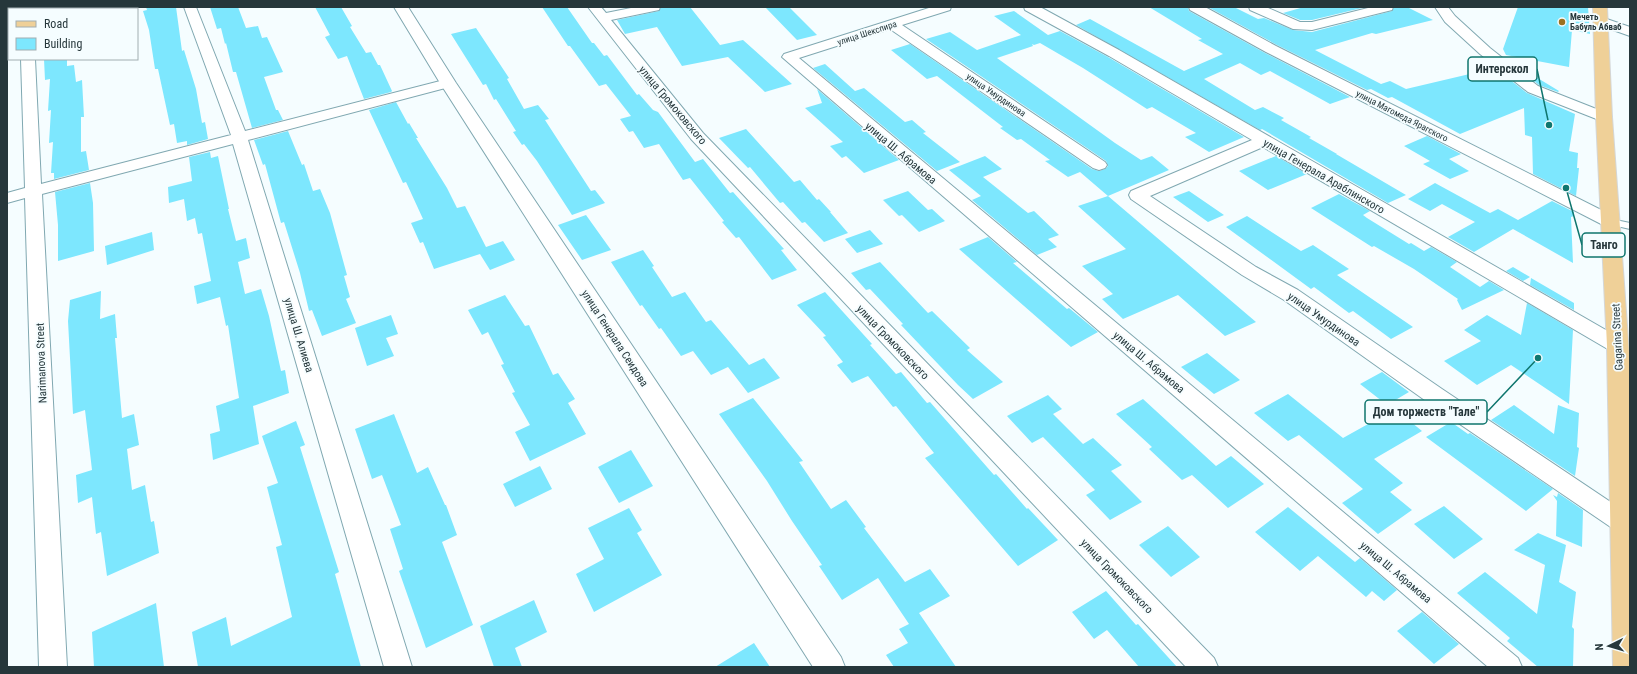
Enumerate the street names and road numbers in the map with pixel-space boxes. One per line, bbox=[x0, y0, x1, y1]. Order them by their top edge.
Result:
street label: улица Шекспира bbox=[836, 19, 898, 47]
street label: улица Громоковского bbox=[636, 63, 710, 148]
street label: улица Умурдинова bbox=[964, 71, 1028, 119]
street label: улица Магомеда Ярагского bbox=[1354, 88, 1450, 144]
street label: улица Ш. Абрамова bbox=[862, 120, 939, 187]
street label: улица Генерала Араблинского bbox=[1261, 136, 1387, 217]
street label: улица Генерала Сеидова bbox=[578, 287, 651, 389]
street label: улица Умурдинова bbox=[1285, 290, 1362, 349]
street label: улица Ш. Алиева bbox=[281, 296, 316, 374]
street label: улица Громоковского bbox=[854, 302, 932, 383]
street label: Gagarina Street bbox=[1609, 303, 1626, 371]
street label: Narimanova Street bbox=[34, 323, 49, 403]
street label: улица Ш. Абрамова bbox=[1110, 329, 1187, 396]
street label: улица Громоковского bbox=[1078, 536, 1156, 617]
street label: улица Ш. Абрамова bbox=[1357, 539, 1434, 606]

